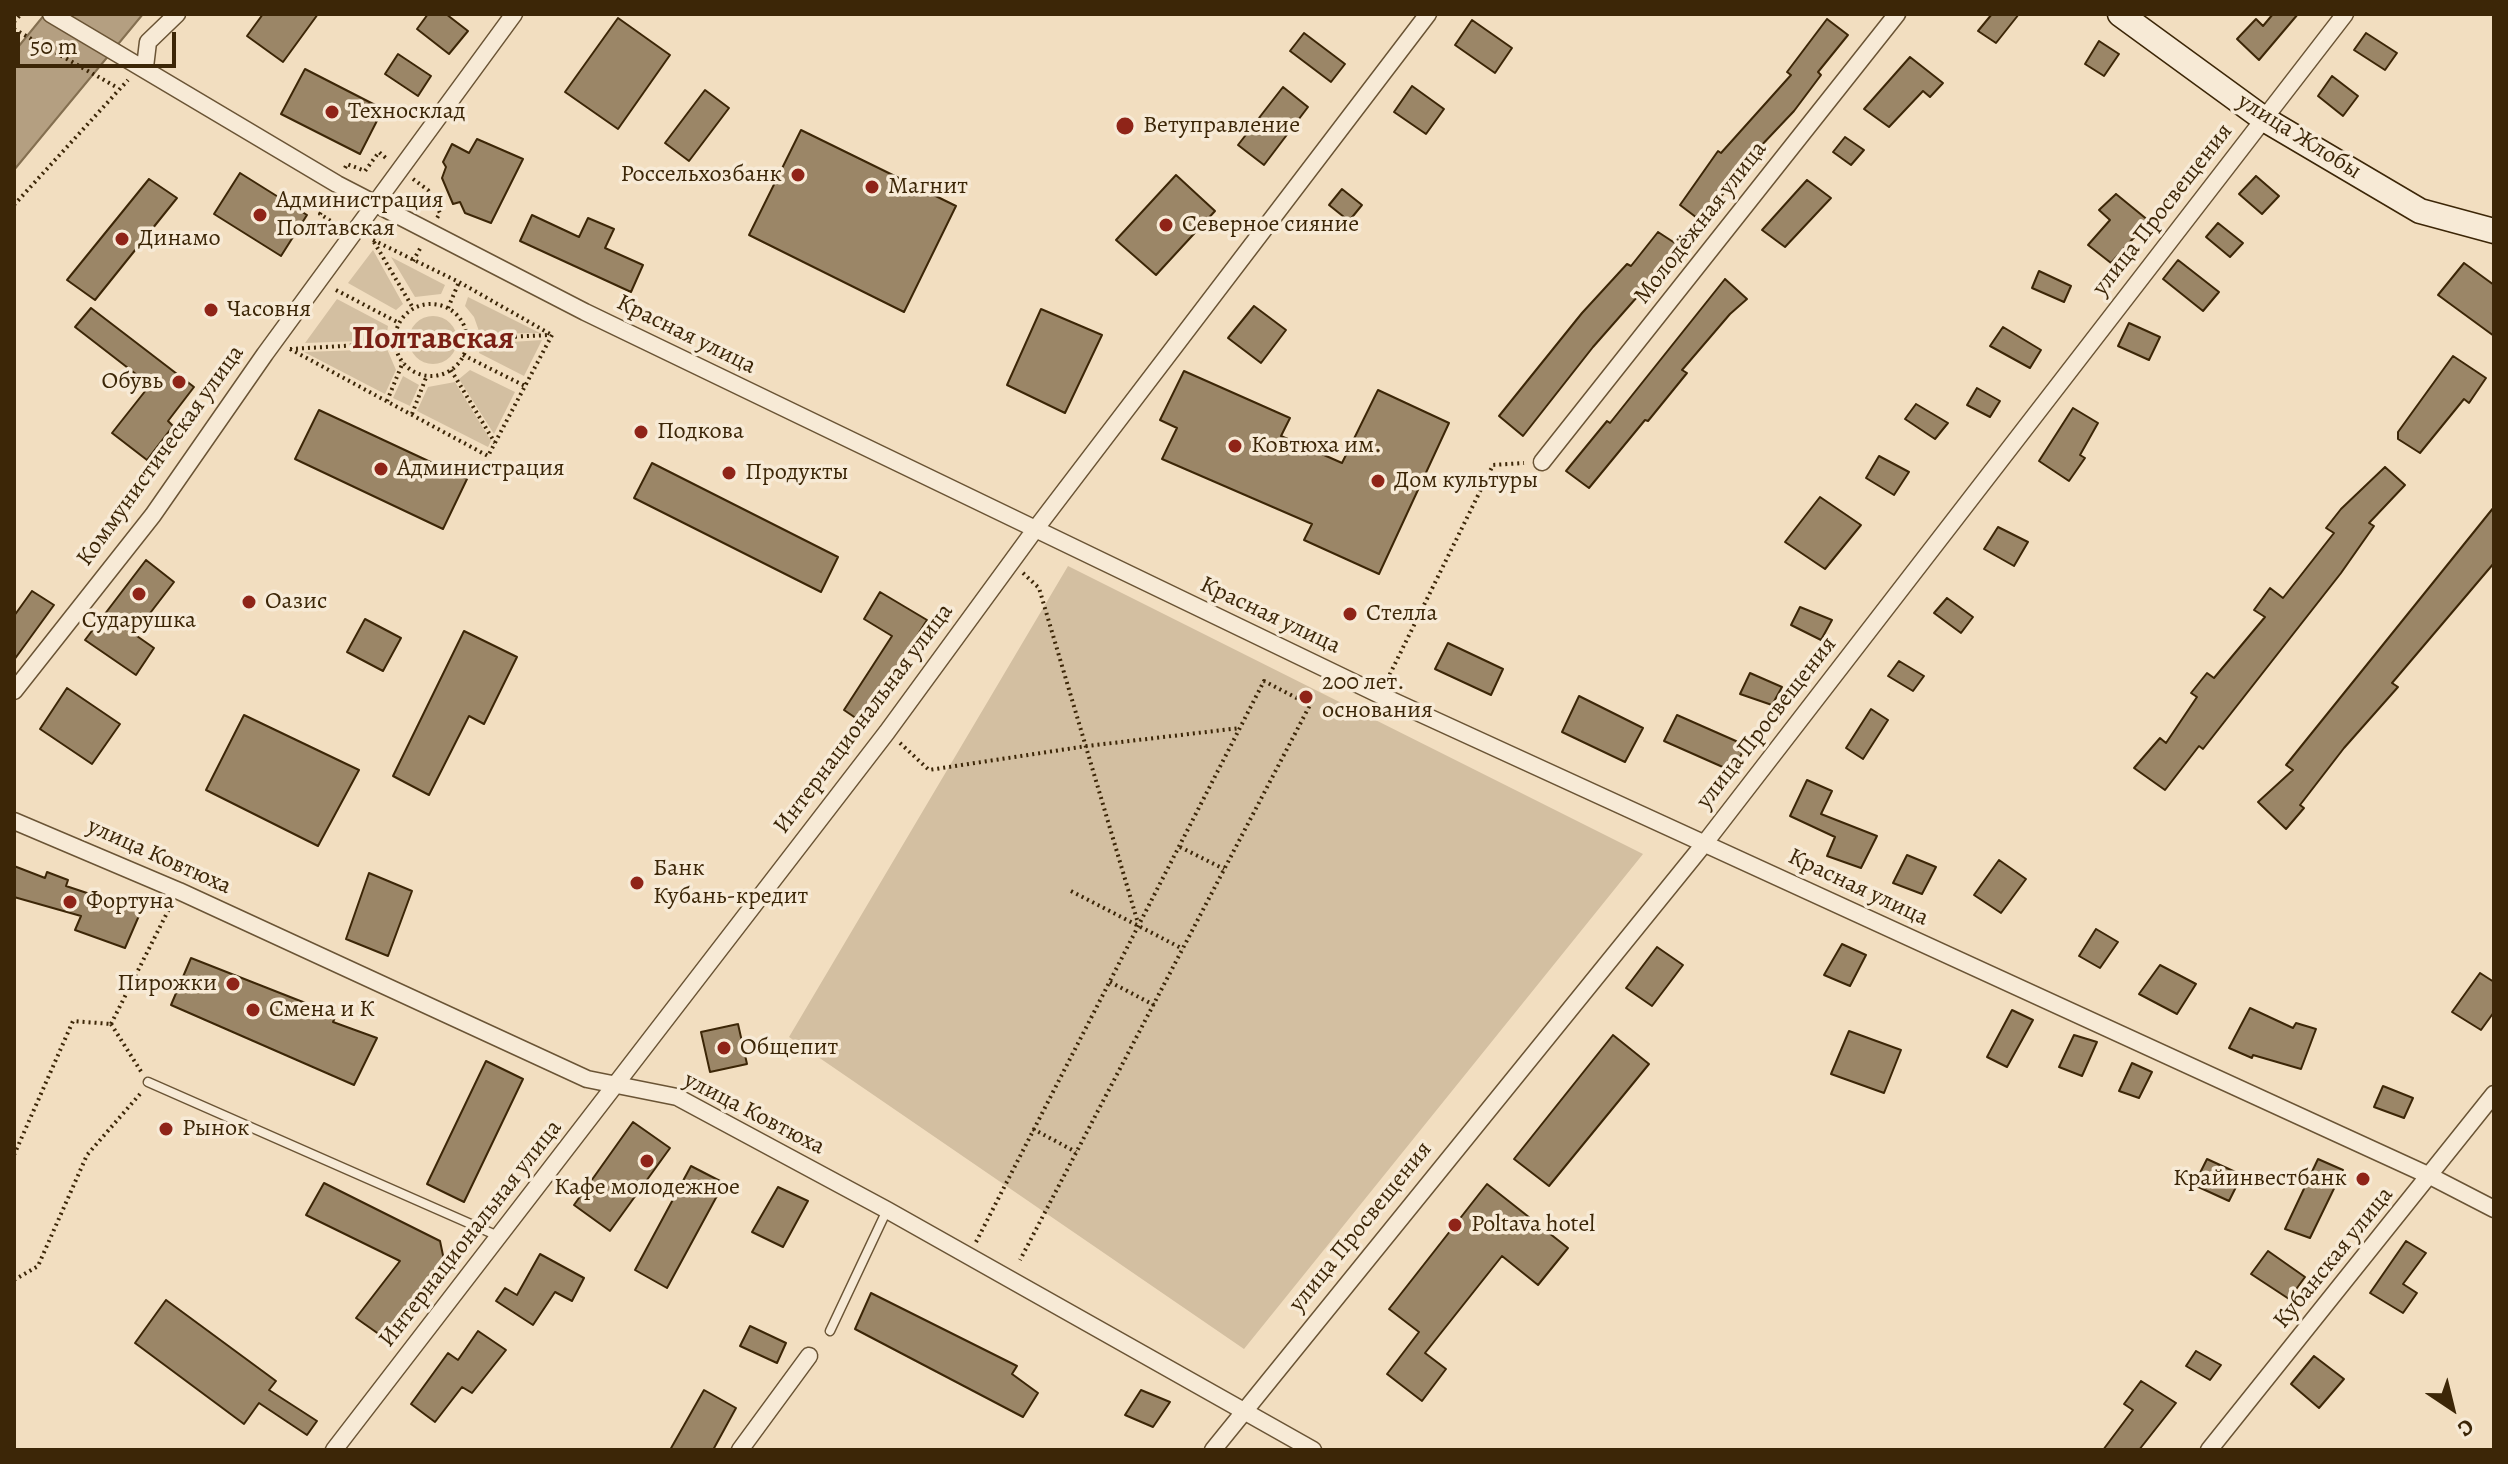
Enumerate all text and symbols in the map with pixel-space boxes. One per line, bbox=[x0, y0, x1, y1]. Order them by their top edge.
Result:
scale bar bbox=[20, 16, 180, 66]
text: 50 m bbox=[30, 30, 78, 62]
street label: улица Жлобы bbox=[2232, 88, 2366, 186]
place label: Техносклад bbox=[348, 98, 466, 126]
marker: Техносклад bbox=[323, 103, 341, 121]
place label: Ветуправление bbox=[1143, 112, 1300, 140]
marker: Ветуправление bbox=[1114, 115, 1136, 137]
street label: улица Просвещения bbox=[2087, 118, 2239, 302]
street label: Молодёжная улица bbox=[1628, 136, 1774, 310]
place label: Россельхозбанк bbox=[620, 161, 782, 189]
marker: Россельхозбанк bbox=[789, 166, 807, 184]
place label: Магнит bbox=[888, 173, 968, 201]
marker: Магнит bbox=[863, 178, 881, 196]
place label: Администрация Полтавская bbox=[276, 187, 444, 243]
marker: Администрация Полтавская bbox=[251, 206, 269, 224]
place label: Северное сияние bbox=[1182, 211, 1359, 239]
marker: Северное сияние bbox=[1157, 216, 1175, 234]
place label: Динамо bbox=[138, 225, 221, 253]
marker: Динамо bbox=[113, 230, 131, 248]
street label: Красная улица bbox=[612, 289, 760, 381]
place label: Часовня bbox=[227, 296, 311, 324]
marker: Часовня bbox=[202, 301, 220, 319]
district label: Полтавская bbox=[352, 321, 514, 359]
street label: Коммунистическая улица bbox=[71, 340, 251, 572]
place label: Обувь bbox=[101, 368, 163, 396]
marker: Обувь bbox=[170, 373, 188, 391]
place label: Подкова bbox=[657, 418, 744, 446]
marker: Подкова bbox=[632, 423, 650, 441]
place label: Ковтюха им. bbox=[1251, 432, 1381, 460]
marker: Ковтюха им. bbox=[1226, 437, 1244, 455]
place label: Администрация bbox=[397, 455, 565, 483]
place label: Продукты bbox=[745, 459, 849, 487]
marker: Администрация bbox=[372, 460, 390, 478]
marker: Продукты bbox=[720, 464, 738, 482]
place label: Дом культуры bbox=[1394, 467, 1538, 495]
marker: Дом культуры bbox=[1369, 472, 1387, 490]
street label: Красная улица bbox=[1195, 571, 1345, 661]
marker: Сударушка bbox=[130, 585, 148, 603]
place label: Оазис bbox=[265, 588, 327, 616]
marker: Оазис bbox=[240, 593, 258, 611]
street label: Интернациональная улица bbox=[768, 598, 960, 840]
place label: Стелла bbox=[1366, 600, 1438, 628]
marker: Стелла bbox=[1341, 605, 1359, 623]
place label: Сударушка bbox=[82, 607, 196, 635]
street label: улица Просвещения bbox=[1691, 631, 1843, 815]
place label: 200 лет. основания bbox=[1322, 669, 1433, 725]
marker: 200 лет. основания bbox=[1297, 688, 1315, 706]
street label: улица Ковтюха bbox=[83, 812, 235, 902]
street label: Красная улица bbox=[1783, 843, 1933, 933]
place label: Банк Кубань-кредит bbox=[653, 855, 808, 911]
marker: Банк Кубань-кредит bbox=[628, 874, 646, 892]
place label: Фортуна bbox=[86, 888, 174, 916]
marker: Фортуна bbox=[61, 893, 79, 911]
place label: Пирожки bbox=[117, 970, 217, 998]
marker: Пирожки bbox=[224, 975, 242, 993]
place label: Смена и К bbox=[269, 996, 374, 1024]
marker: Смена и К bbox=[244, 1001, 262, 1019]
place label: Общепит bbox=[740, 1034, 838, 1062]
marker: Общепит bbox=[715, 1039, 733, 1057]
street label: улица Ковтюха bbox=[679, 1066, 829, 1162]
place label: Рынок bbox=[182, 1115, 250, 1143]
street label: Интернациональная улица bbox=[373, 1115, 569, 1353]
marker: Рынок bbox=[157, 1120, 175, 1138]
street label: улица Просвещения bbox=[1283, 1136, 1439, 1318]
marker: Кафе молодежное bbox=[638, 1152, 656, 1170]
place label: Крайинвестбанк bbox=[2173, 1165, 2347, 1193]
marker: Крайинвестбанк bbox=[2354, 1170, 2372, 1188]
place label: Кафе молодежное bbox=[554, 1174, 740, 1202]
street label: Кубанская улица bbox=[2268, 1181, 2400, 1335]
place label: Poltava hotel bbox=[1471, 1211, 1595, 1239]
marker: Poltava hotel bbox=[1446, 1216, 1464, 1234]
north arrow bbox=[2412, 1368, 2492, 1448]
text: С bbox=[2452, 1411, 2480, 1444]

